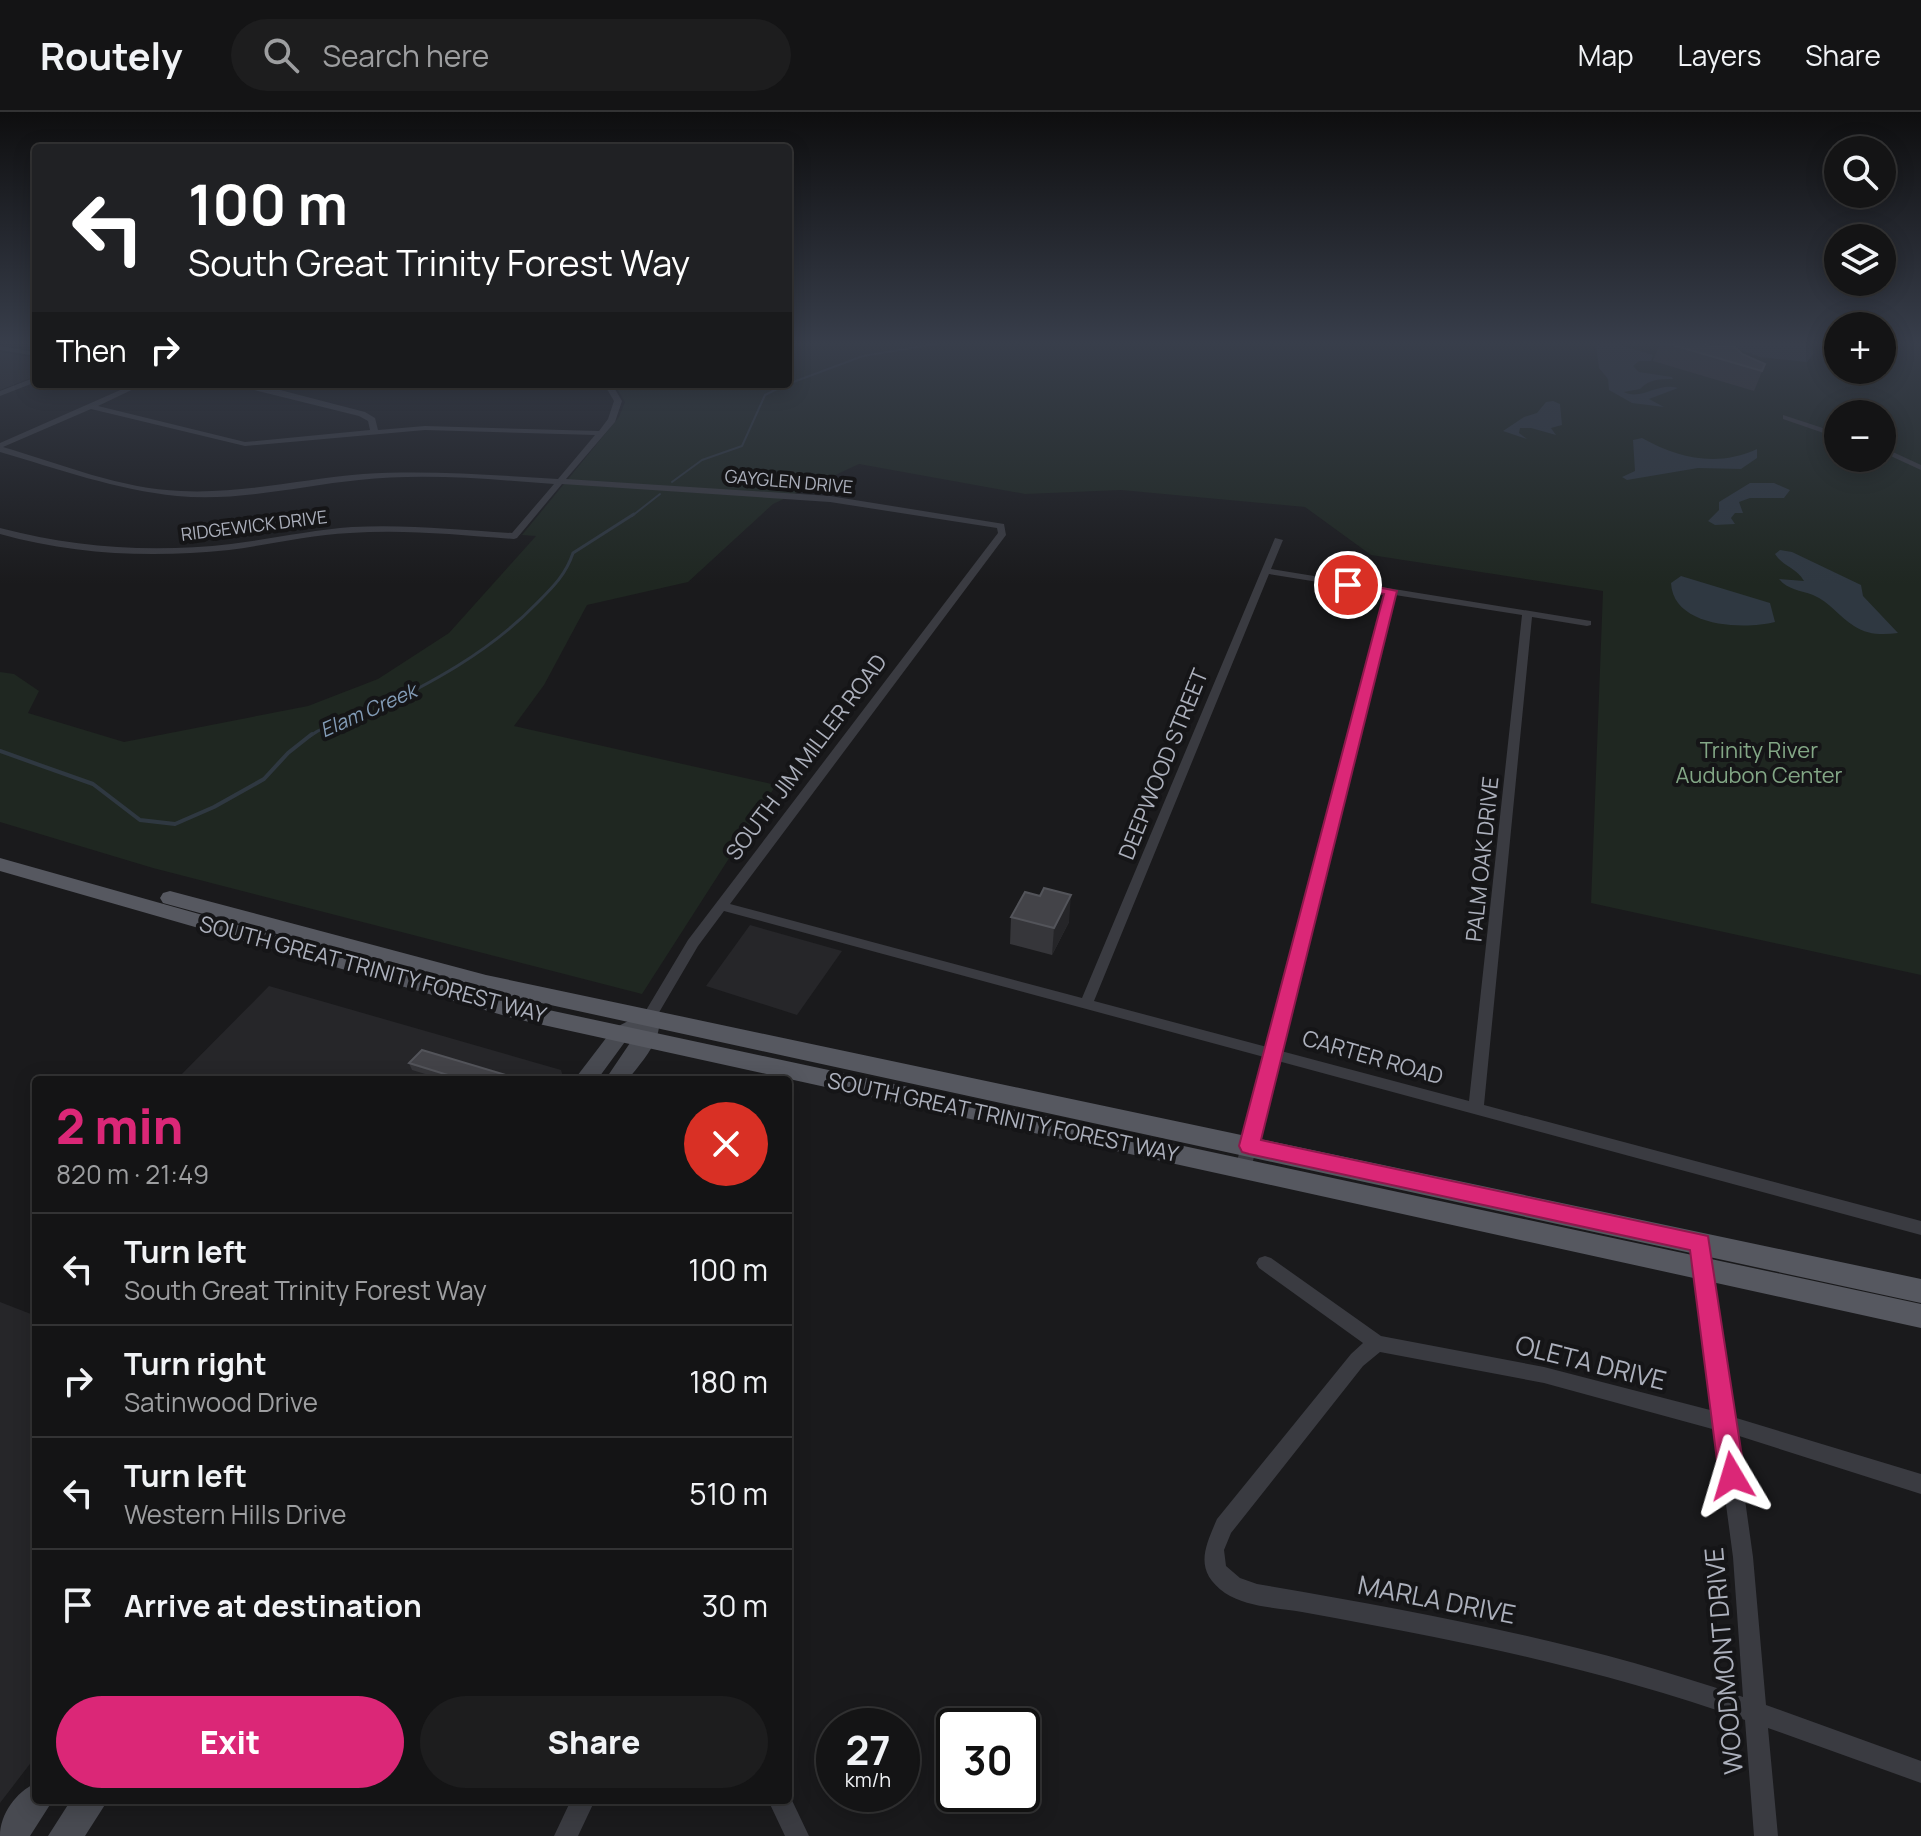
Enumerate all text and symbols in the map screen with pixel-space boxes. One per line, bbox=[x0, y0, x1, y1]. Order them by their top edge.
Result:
search box bbox=[231, 19, 791, 91]
text: Routely bbox=[40, 29, 183, 81]
icon: search bbox=[259, 33, 303, 77]
text: Search here bbox=[323, 35, 489, 76]
text: Map bbox=[1578, 36, 1634, 74]
text: Layers bbox=[1678, 36, 1761, 74]
text: Share bbox=[1805, 36, 1881, 74]
map controls bbox=[1824, 136, 1896, 472]
button: search bbox=[1824, 136, 1896, 208]
text: 100 m bbox=[188, 165, 348, 242]
icon: left bbox=[56, 176, 160, 280]
button: layers bbox=[1824, 224, 1896, 296]
text: South Great Trinity Forest Way bbox=[188, 238, 690, 287]
button: + bbox=[1824, 312, 1896, 384]
icon: right bbox=[143, 328, 187, 372]
text: Then bbox=[56, 330, 127, 371]
button: − bbox=[1824, 400, 1896, 472]
street label: GAYGLEN DRIVE bbox=[724, 463, 854, 499]
street label: RIDGEWICK DRIVE bbox=[179, 504, 329, 546]
pin bbox=[1314, 551, 1382, 619]
icon: arrive bbox=[1326, 563, 1370, 607]
street label: SOUTH JIM MILLER ROAD bbox=[719, 648, 893, 866]
street label: DEEPWOOD STREET bbox=[1111, 664, 1215, 864]
water label: Elam Creek bbox=[316, 676, 423, 743]
park label: Trinity River Audubon Center bbox=[1675, 735, 1843, 790]
street label: PALM OAK DRIVE bbox=[1458, 775, 1506, 943]
street label: SOUTH GREAT TRINITY FOREST WAY bbox=[196, 908, 550, 1030]
street label: CARTER ROAD bbox=[1299, 1023, 1447, 1091]
street label: SOUTH GREAT TRINITY FOREST WAY bbox=[825, 1065, 1182, 1169]
text: 2 min bbox=[56, 1093, 183, 1158]
button: close bbox=[684, 1102, 768, 1186]
text: 820 m · 21:49 bbox=[56, 1156, 209, 1192]
text: Turn left bbox=[124, 1231, 247, 1272]
icon: left bbox=[56, 1247, 100, 1291]
text: 100 m bbox=[688, 1249, 768, 1290]
text: South Great Trinity Forest Way bbox=[124, 1272, 487, 1308]
street label: OLETA DRIVE bbox=[1512, 1326, 1670, 1398]
text: Turn right bbox=[124, 1343, 267, 1384]
icon: right bbox=[56, 1359, 100, 1403]
text: 180 m bbox=[689, 1361, 768, 1402]
text: Satinwood Drive bbox=[124, 1384, 318, 1420]
position arrow bbox=[1690, 1434, 1774, 1518]
text: Turn left bbox=[124, 1455, 247, 1496]
icon: left bbox=[56, 1471, 100, 1515]
text: 510 m bbox=[689, 1473, 768, 1514]
text: Western Hills Drive bbox=[124, 1496, 346, 1532]
street label: WOODMONT DRIVE bbox=[1695, 1546, 1751, 1776]
street label: MARLA DRIVE bbox=[1355, 1566, 1519, 1632]
icon: arrive bbox=[56, 1583, 100, 1627]
text: Arrive at destination bbox=[124, 1585, 422, 1626]
text: 30 m bbox=[702, 1585, 768, 1626]
button: Exit bbox=[56, 1696, 404, 1788]
button: Share bbox=[420, 1696, 768, 1788]
speed limit sign: 30 bbox=[936, 1708, 1040, 1812]
text: 27 bbox=[845, 1722, 891, 1777]
text: km/h bbox=[845, 1766, 891, 1793]

